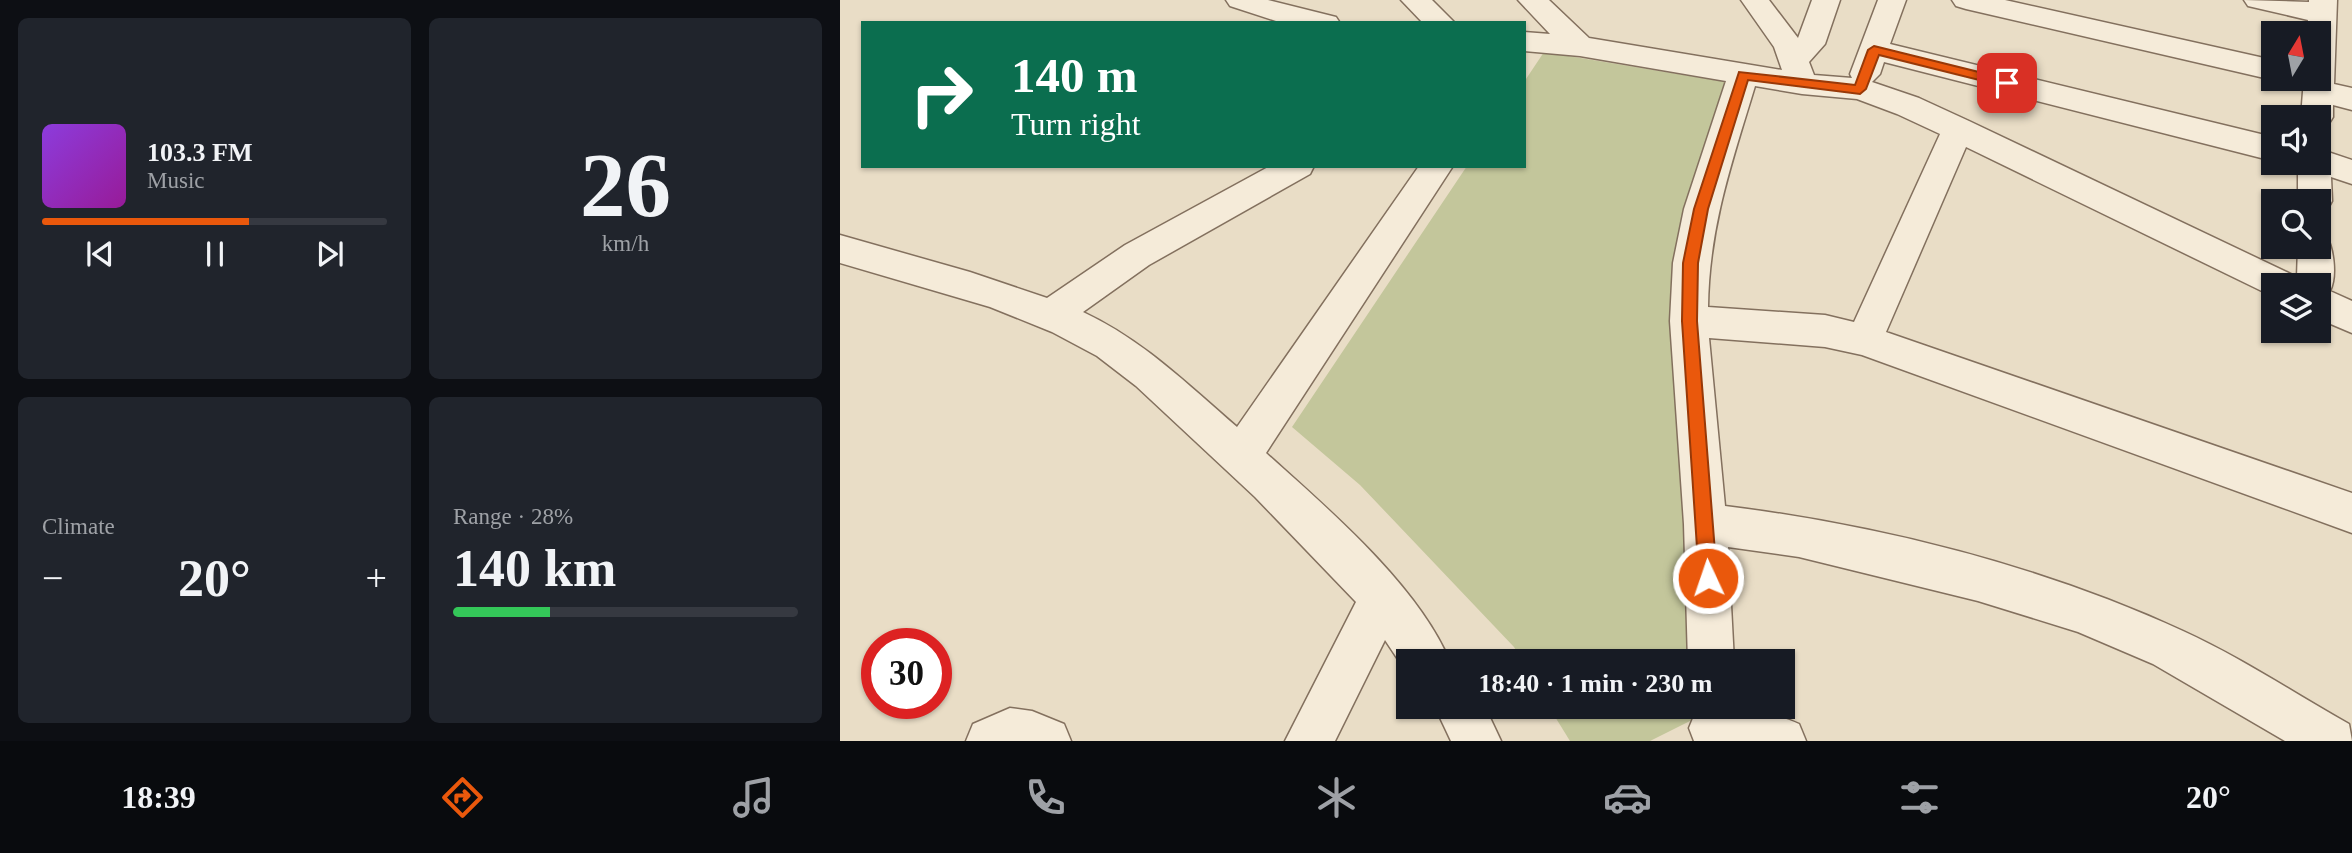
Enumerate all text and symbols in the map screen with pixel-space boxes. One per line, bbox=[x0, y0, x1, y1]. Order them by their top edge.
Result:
north arrow bbox=[2261, 21, 2331, 91]
map controls bbox=[2261, 21, 2331, 343]
text: 140 m bbox=[1011, 48, 1138, 103]
icon: right bbox=[896, 49, 987, 140]
pin bbox=[1977, 53, 2037, 113]
icon: arrive bbox=[1988, 64, 2026, 102]
button: sound bbox=[2261, 105, 2331, 175]
text: Turn right bbox=[1011, 106, 1141, 142]
text: 26 bbox=[580, 135, 671, 236]
text: 103.3 FM bbox=[147, 138, 252, 167]
text: Music bbox=[147, 168, 205, 193]
button: search bbox=[2261, 189, 2331, 259]
text: km/h bbox=[602, 231, 649, 256]
icon: previous bbox=[81, 235, 119, 273]
icon: pause bbox=[196, 235, 234, 273]
icon: next bbox=[311, 235, 349, 273]
button: layers bbox=[2261, 273, 2331, 343]
text: Range · 28% bbox=[453, 504, 573, 529]
text: Climate bbox=[42, 514, 115, 539]
text: 140 km bbox=[453, 540, 616, 597]
position arrow bbox=[1671, 541, 1745, 615]
text: 20° bbox=[178, 550, 251, 607]
text: − bbox=[42, 557, 63, 599]
text: + bbox=[366, 557, 387, 599]
speed limit sign: 30 bbox=[861, 628, 952, 719]
text: 18:40 · 1 min · 230 m bbox=[1479, 669, 1713, 698]
icon: directions bbox=[438, 773, 487, 822]
icon: music bbox=[729, 773, 778, 822]
icon: phone bbox=[1021, 773, 1070, 822]
icon: climate bbox=[1312, 773, 1361, 822]
icon: car bbox=[1603, 773, 1652, 822]
icon: filters bbox=[1895, 773, 1944, 822]
text: 18:39 bbox=[121, 779, 196, 815]
text: 20° bbox=[2186, 779, 2231, 815]

